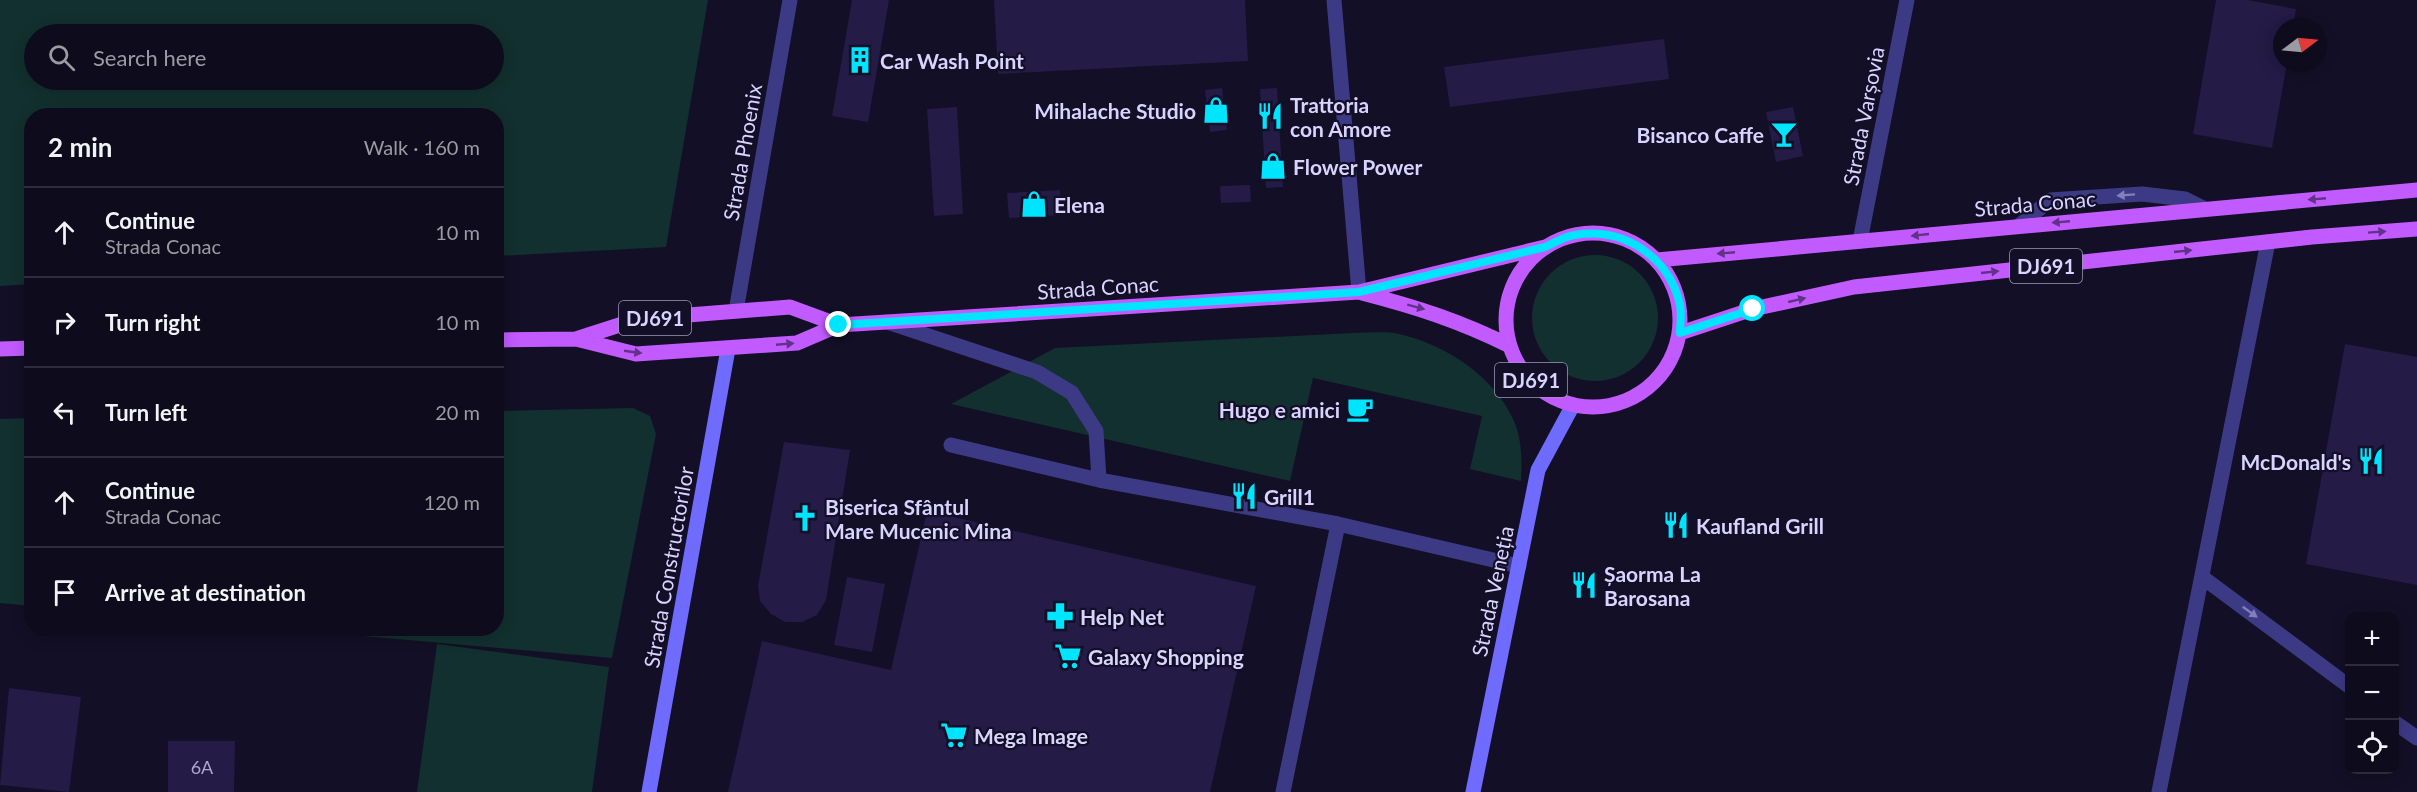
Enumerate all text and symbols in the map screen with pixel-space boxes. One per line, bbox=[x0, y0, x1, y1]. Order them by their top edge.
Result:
north arrow bbox=[2273, 18, 2327, 72]
search box bbox=[24, 24, 504, 90]
icon: search bbox=[45, 41, 78, 74]
text: Search here bbox=[93, 44, 206, 71]
street label: Strada Varșovia bbox=[1837, 44, 1889, 188]
building icon: Car Wash Point bbox=[845, 45, 875, 75]
place label: Car Wash Point bbox=[880, 48, 1024, 73]
street label: Strada Phoenix bbox=[718, 81, 766, 222]
place label: Trattoria con Amore bbox=[1290, 92, 1391, 141]
shop icon: Mihalache Studio bbox=[1201, 95, 1231, 125]
place label: Mihalache Studio bbox=[1034, 98, 1196, 123]
restaurant icon: Trattoria con Amore bbox=[1255, 101, 1285, 131]
bar icon: Bisanco Caffe bbox=[1769, 119, 1799, 149]
place label: Bisanco Caffe bbox=[1637, 122, 1764, 147]
text: 2 min bbox=[48, 131, 112, 163]
text: Walk · 160 m bbox=[364, 135, 480, 159]
shop icon: Flower Power bbox=[1258, 151, 1288, 181]
place label: Flower Power bbox=[1293, 154, 1422, 179]
street label: Strada Conac bbox=[1973, 185, 2097, 221]
shop icon: Elena bbox=[1019, 189, 1049, 219]
one-way arrow bbox=[2117, 190, 2136, 200]
place label: Elena bbox=[1054, 192, 1105, 217]
one-way arrow bbox=[2307, 194, 2326, 203]
text: Continue bbox=[105, 207, 195, 234]
icon: ahead bbox=[48, 216, 81, 249]
one-way arrow bbox=[2052, 217, 2071, 227]
text: 10 m bbox=[435, 220, 480, 244]
one-way arrow bbox=[2368, 227, 2387, 237]
one-way arrow bbox=[1910, 230, 1929, 240]
text: Strada Conac bbox=[105, 234, 221, 258]
one-way arrow bbox=[2174, 246, 2193, 256]
one-way arrow bbox=[1716, 248, 1735, 258]
road number: DJ691 bbox=[2010, 249, 2082, 283]
one-way arrow bbox=[1980, 267, 1999, 277]
street label: Strada Conac bbox=[1036, 270, 1160, 304]
one-way arrow bbox=[1788, 294, 1806, 304]
route start bbox=[1739, 295, 1765, 321]
road number: DJ691 bbox=[619, 301, 691, 335]
one-way arrow bbox=[1407, 302, 1425, 312]
icon: right bbox=[48, 306, 81, 339]
text: Turn right bbox=[105, 309, 200, 336]
text: 10 m bbox=[435, 310, 480, 334]
route end bbox=[825, 311, 851, 337]
one-way arrow bbox=[776, 339, 795, 349]
one-way arrow bbox=[624, 348, 643, 357]
road number: DJ691 bbox=[1495, 363, 1567, 397]
cafe icon: Hugo e amici bbox=[1345, 394, 1375, 424]
icon: left bbox=[48, 396, 81, 429]
place label: Hugo e amici bbox=[1219, 397, 1340, 422]
text: Turn left bbox=[105, 399, 187, 426]
text: 20 m bbox=[435, 400, 480, 424]
restaurant icon: McDonald's bbox=[2356, 446, 2386, 476]
place label: McDonald's bbox=[2240, 449, 2351, 474]
street label: Strada Constructorilor bbox=[638, 464, 698, 670]
text: Continue bbox=[105, 477, 195, 504]
restaurant icon: Grill1 bbox=[1229, 481, 1259, 511]
place label: Grill1 bbox=[1264, 484, 1315, 509]
icon: ahead bbox=[48, 486, 81, 519]
text: 120 m bbox=[424, 490, 480, 514]
place label: Biserica Sfântul Mare Mucenic Mina bbox=[825, 494, 1012, 543]
church icon: Biserica Sfântul Mare Mucenic Mina bbox=[790, 503, 820, 533]
text: Strada Conac bbox=[105, 504, 221, 528]
restaurant icon: Kaufland Grill bbox=[1661, 510, 1691, 540]
place label: Kaufland Grill bbox=[1696, 513, 1824, 538]
street label: Strada Veneția bbox=[1466, 524, 1518, 658]
place label: Șaorma La Barosana bbox=[1604, 561, 1701, 610]
restaurant icon: Șaorma La Barosana bbox=[1569, 570, 1599, 600]
icon: arrive bbox=[48, 576, 81, 609]
text: Arrive at destination bbox=[105, 579, 306, 606]
pharmacy icon: Help Net bbox=[1045, 601, 1075, 631]
place label: Help Net bbox=[1080, 604, 1164, 629]
one-way arrow bbox=[2241, 606, 2257, 618]
map controls bbox=[2345, 612, 2399, 774]
button: + bbox=[2345, 612, 2399, 666]
supermarket icon: Galaxy Shopping bbox=[1053, 641, 1083, 671]
place label: Galaxy Shopping bbox=[1088, 644, 1244, 669]
button: − bbox=[2345, 666, 2399, 720]
supermarket icon: Mega Image bbox=[939, 720, 969, 750]
button: locate bbox=[2345, 720, 2399, 774]
place label: Mega Image bbox=[974, 723, 1088, 748]
house number: 6A bbox=[191, 756, 214, 778]

